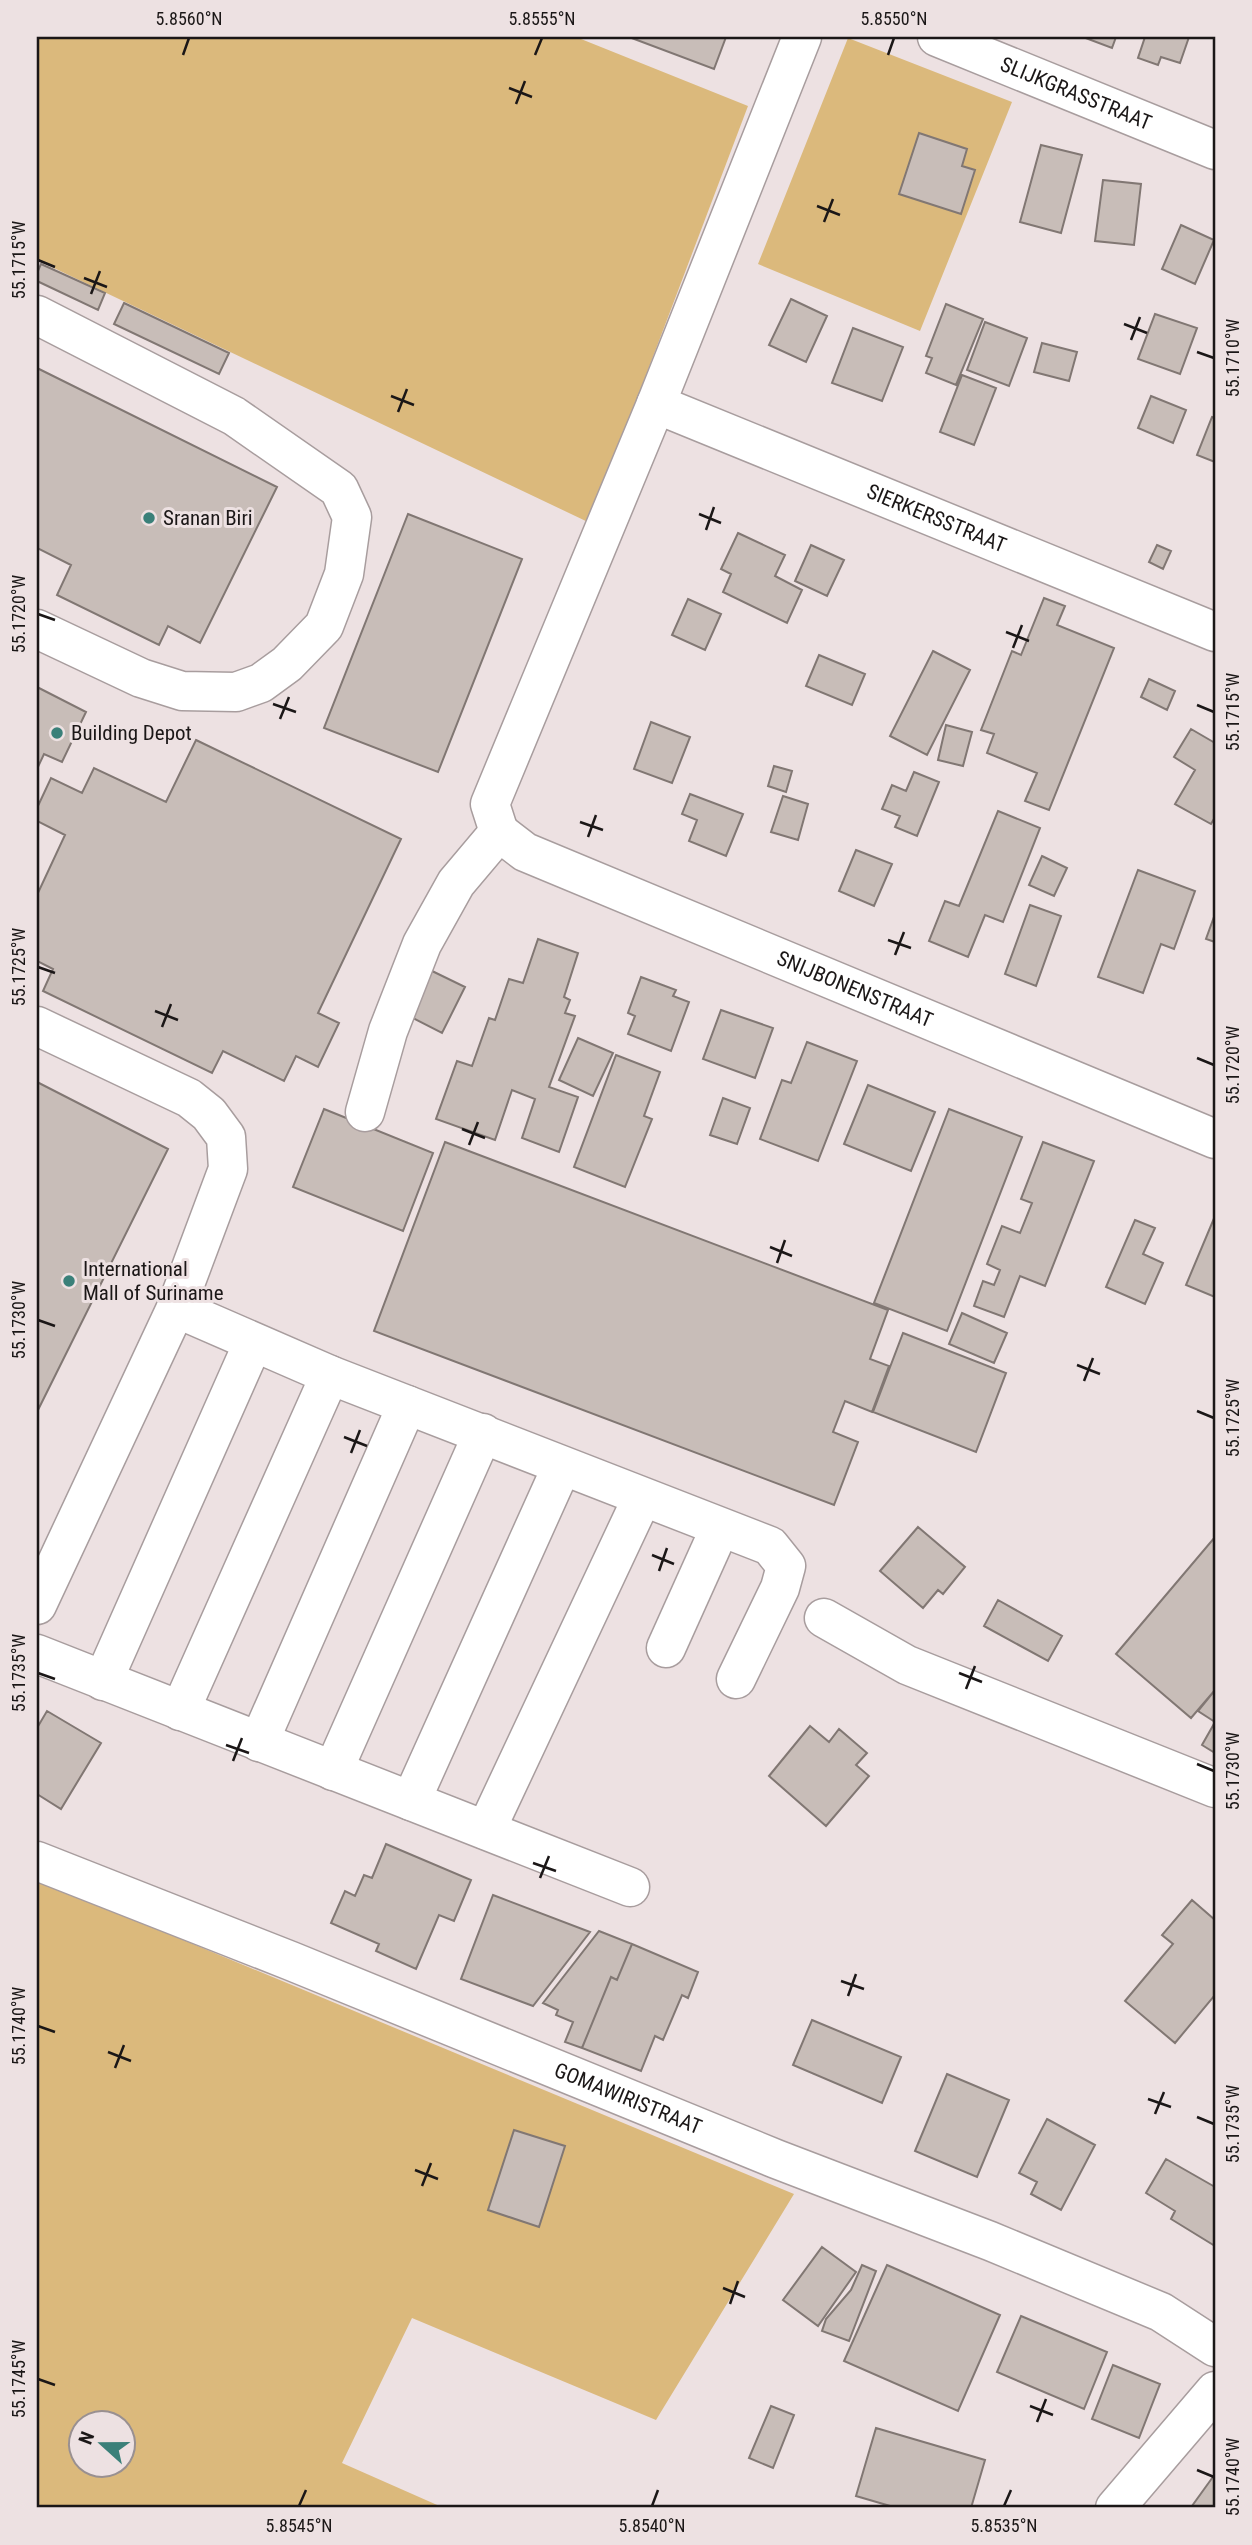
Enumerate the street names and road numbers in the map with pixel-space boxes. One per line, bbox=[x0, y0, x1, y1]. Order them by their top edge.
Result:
street label: SLIJKGRASSTRAAT bbox=[997, 52, 1155, 135]
street label: SIERKERSSTRAAT bbox=[863, 479, 1010, 558]
street label: SNIJBONENSTRAAT bbox=[773, 946, 936, 1032]
street label: GOMAWIRISTRAAT bbox=[551, 2058, 705, 2139]

